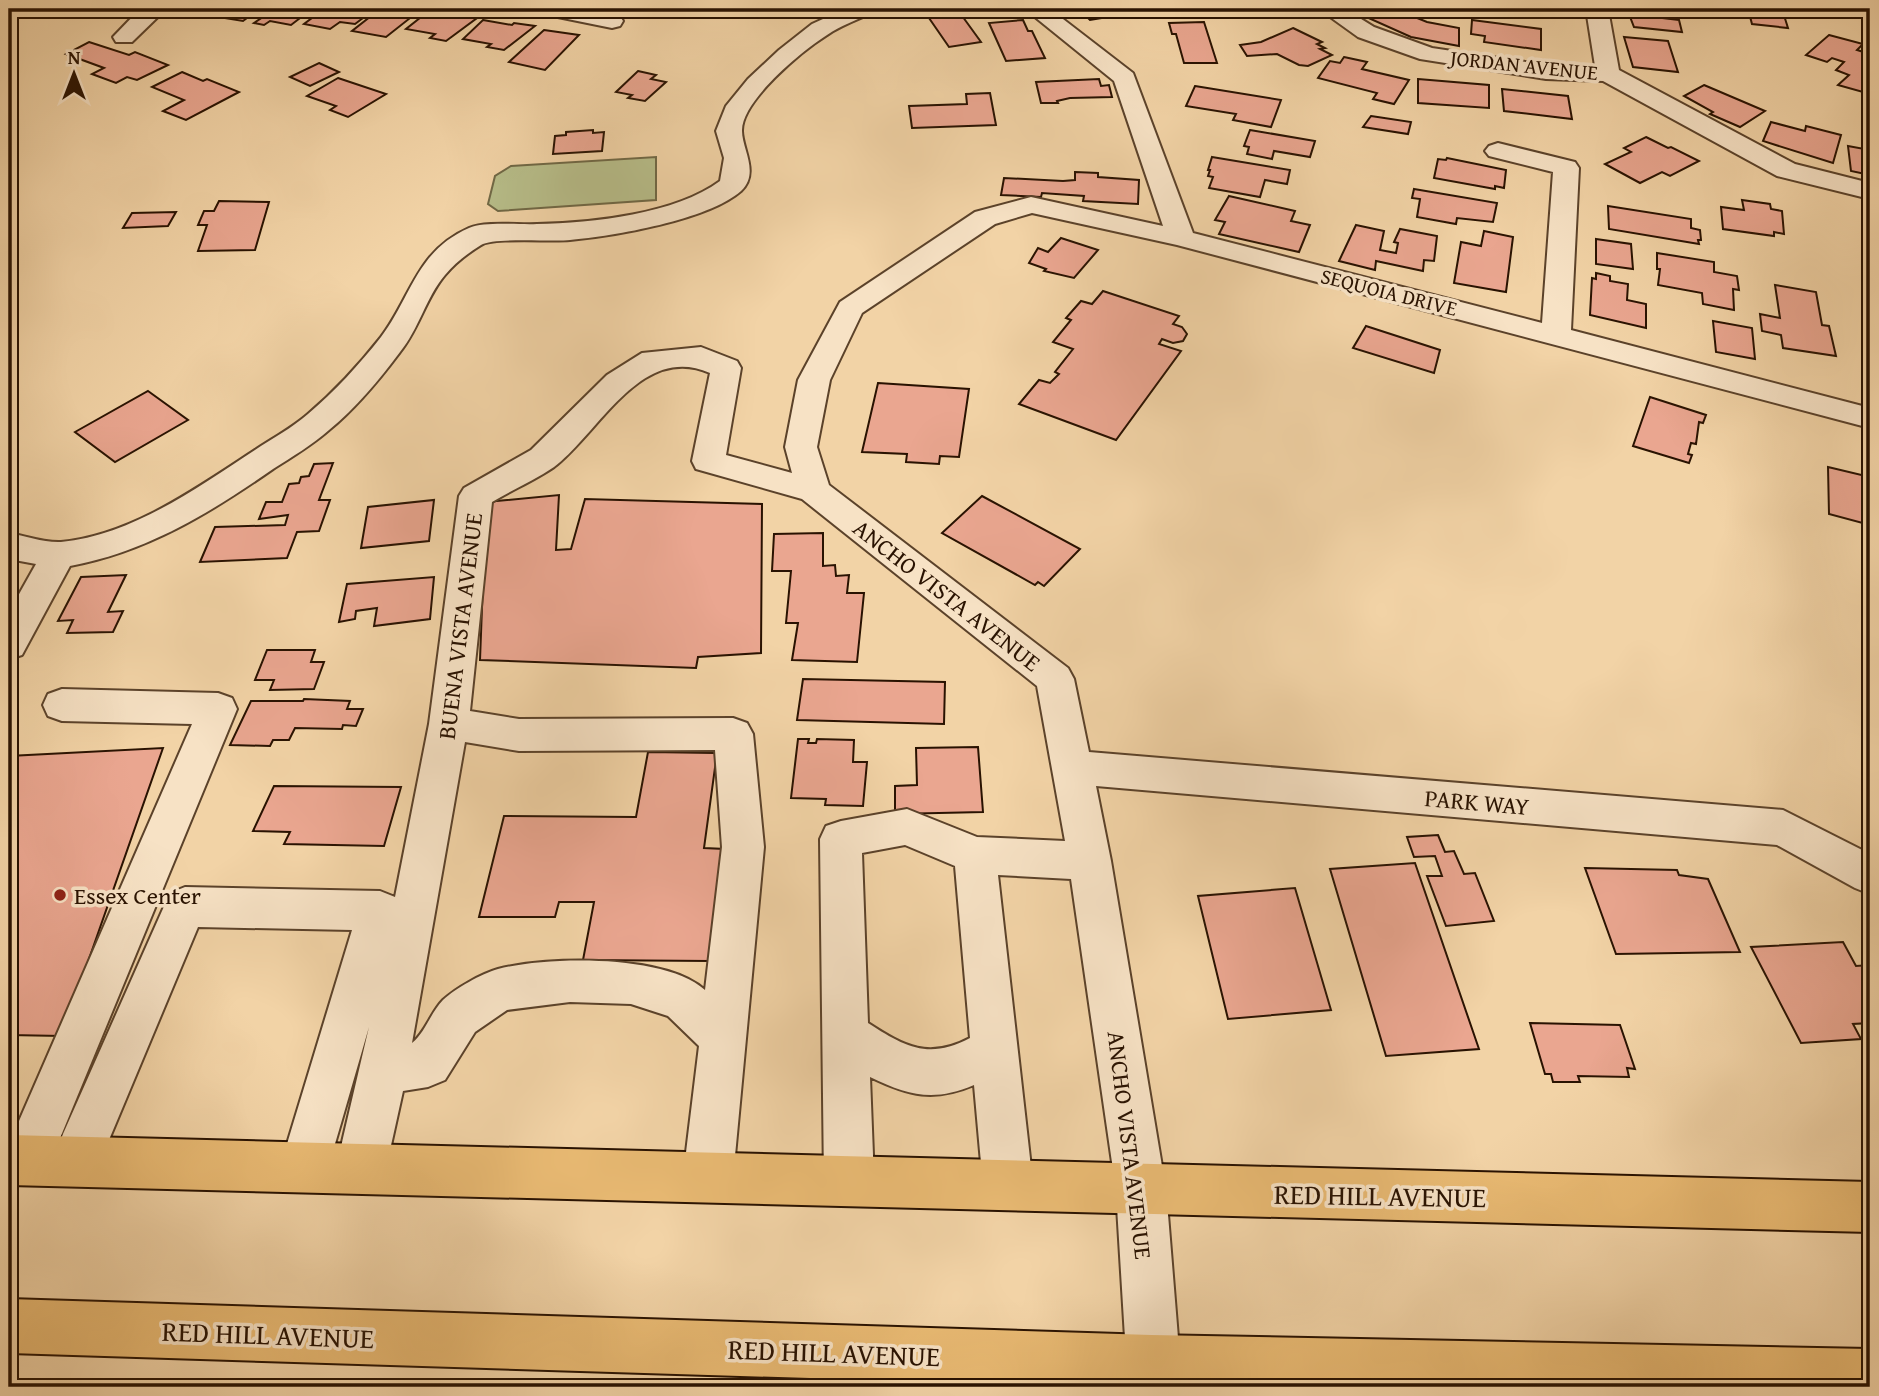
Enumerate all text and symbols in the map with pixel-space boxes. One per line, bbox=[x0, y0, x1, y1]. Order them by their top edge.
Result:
north arrow bbox=[38, 38, 108, 108]
street label: JORDAN AVENUE bbox=[1446, 42, 1600, 88]
text: N bbox=[68, 43, 81, 71]
street label: SEQUOIA DRIVE bbox=[1317, 260, 1461, 324]
street label: ANCHO VISTA AVENUE bbox=[846, 510, 1048, 680]
street label: BUENA VISTA AVENUE bbox=[429, 511, 491, 741]
street label: PARK WAY bbox=[1423, 780, 1531, 824]
place label: Essex Center bbox=[74, 878, 201, 913]
marker: Essex Center bbox=[52, 887, 68, 903]
street label: ANCHO VISTA AVENUE bbox=[1099, 1029, 1161, 1261]
street label: RED HILL AVENUE bbox=[1274, 1173, 1486, 1217]
street label: RED HILL AVENUE bbox=[161, 1310, 375, 1358]
street label: RED HILL AVENUE bbox=[727, 1328, 941, 1376]

